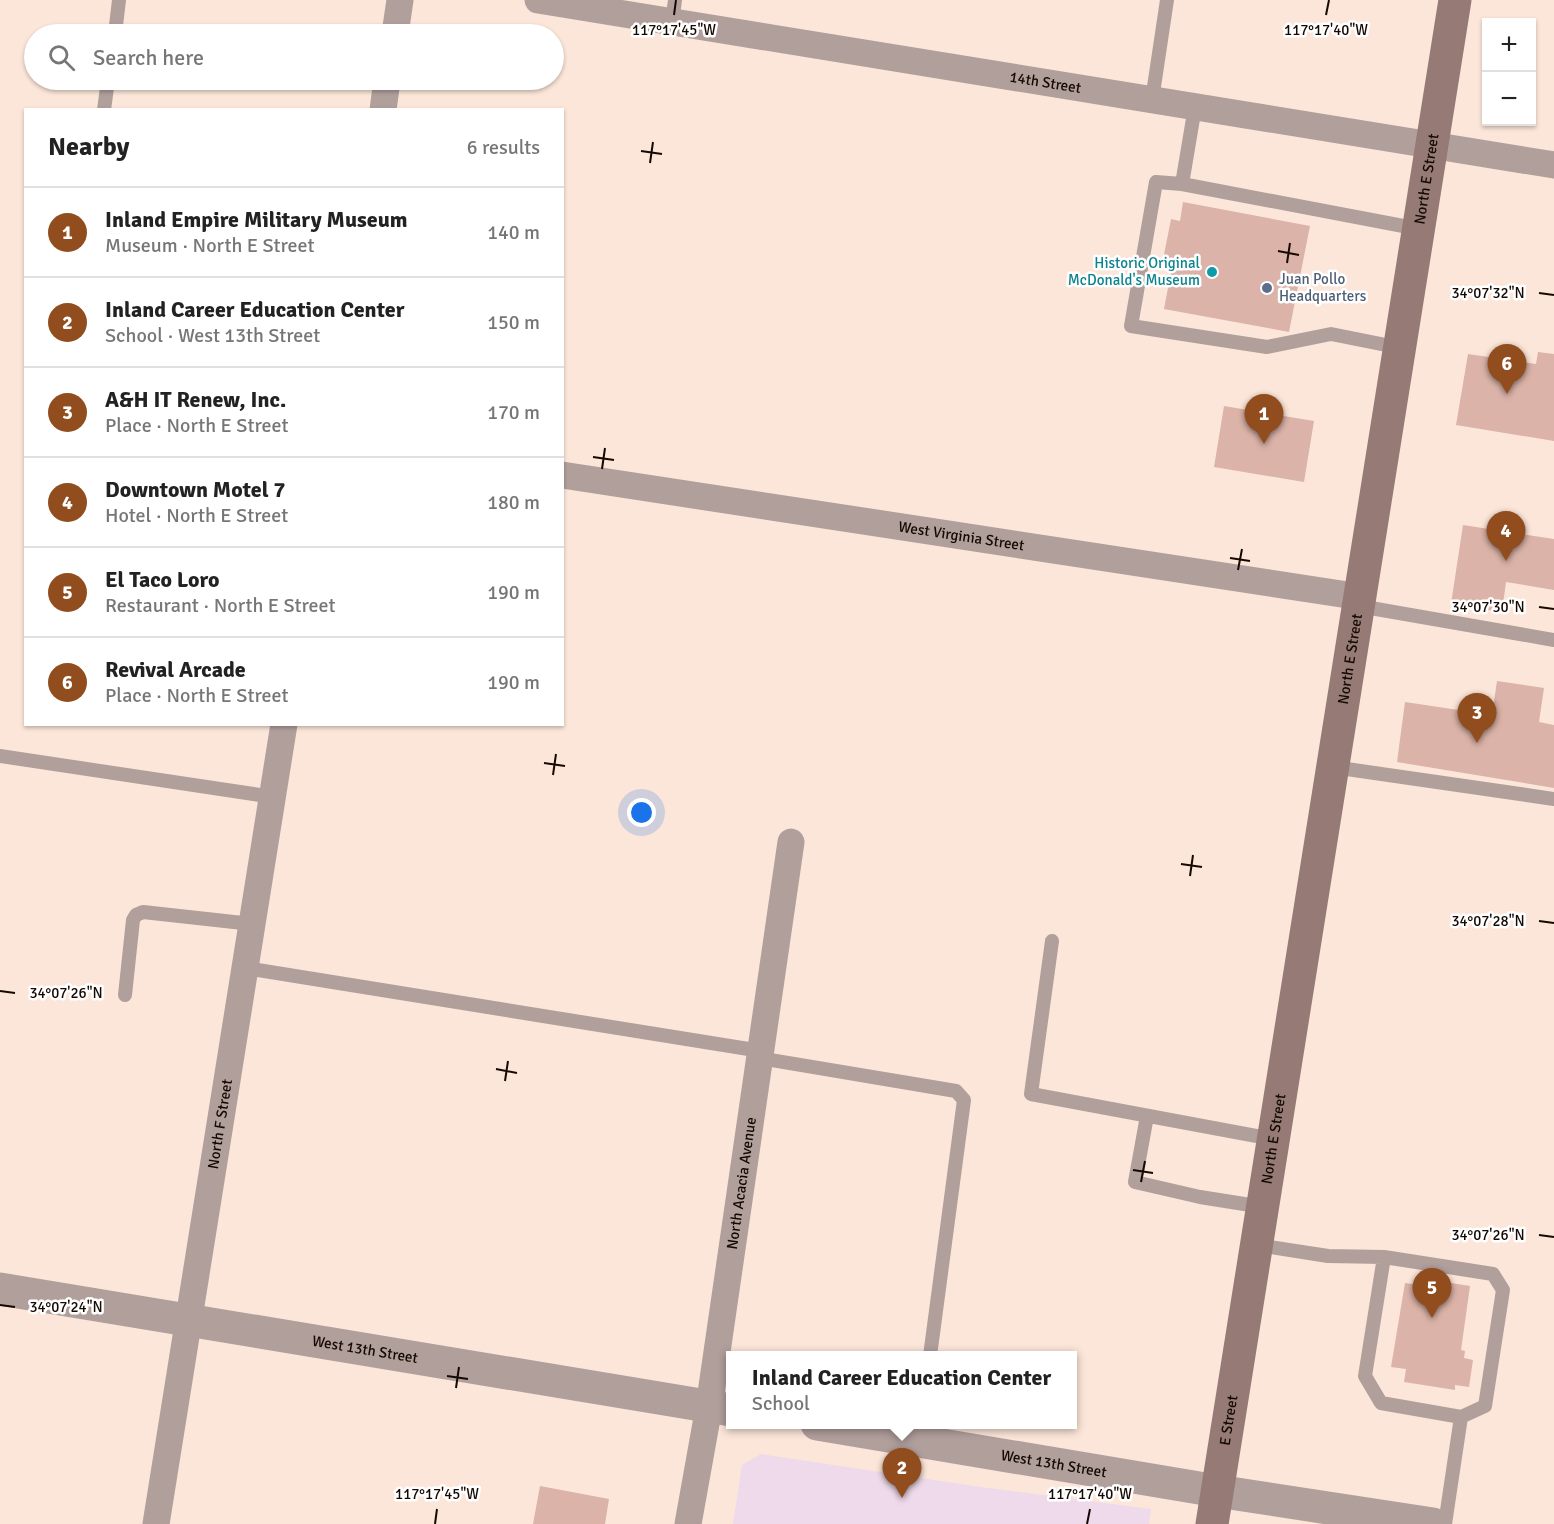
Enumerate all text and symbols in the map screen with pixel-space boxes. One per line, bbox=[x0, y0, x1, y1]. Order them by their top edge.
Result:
map controls bbox=[1482, 18, 1536, 126]
button: + bbox=[1482, 18, 1536, 72]
text: 117°17'45"W bbox=[632, 21, 716, 39]
text: 117°17'40"W bbox=[1284, 21, 1368, 39]
search box bbox=[24, 24, 564, 90]
icon: search bbox=[45, 41, 78, 74]
text: Search here bbox=[93, 44, 204, 71]
street label: 14th Street bbox=[1008, 68, 1082, 97]
button: − bbox=[1482, 72, 1536, 126]
text: Nearby bbox=[48, 131, 129, 163]
street label: North E Street bbox=[1410, 132, 1443, 226]
text: 6 results bbox=[467, 135, 540, 160]
text: Inland Empire Military Museum bbox=[105, 206, 408, 233]
text: 1 bbox=[62, 220, 73, 245]
text: 140 m bbox=[487, 220, 540, 245]
text: Museum · North E Street bbox=[105, 233, 315, 258]
place label: Historic Original McDonald's Museum bbox=[1068, 254, 1200, 289]
marker: Historic Original McDonald's Museum bbox=[1205, 265, 1219, 279]
place label: Juan Pollo Headquarters bbox=[1279, 270, 1367, 305]
marker: Juan Pollo Headquarters bbox=[1260, 281, 1274, 295]
text: 34°07'32"N bbox=[1451, 284, 1525, 302]
text: Inland Career Education Center bbox=[105, 296, 404, 323]
text: 2 bbox=[62, 310, 73, 335]
text: 150 m bbox=[487, 310, 540, 335]
text: School · West 13th Street bbox=[105, 323, 320, 348]
pin: 6 bbox=[1488, 344, 1526, 394]
text: A&H IT Renew, Inc. bbox=[105, 386, 286, 413]
pin: 1 bbox=[1244, 394, 1284, 444]
text: 3 bbox=[62, 400, 73, 425]
text: 170 m bbox=[487, 400, 540, 425]
text: Place · North E Street bbox=[105, 413, 288, 438]
text: Downtown Motel 7 bbox=[105, 476, 285, 503]
text: 4 bbox=[62, 490, 73, 515]
text: 180 m bbox=[487, 490, 540, 515]
text: Hotel · North E Street bbox=[105, 503, 288, 528]
pin: 4 bbox=[1486, 512, 1526, 561]
street label: West Virginia Street bbox=[897, 517, 1026, 554]
text: El Taco Loro bbox=[105, 566, 219, 593]
text: 5 bbox=[62, 580, 73, 605]
text: 190 m bbox=[487, 580, 540, 605]
text: Restaurant · North E Street bbox=[105, 593, 336, 618]
text: 34°07'30"N bbox=[1451, 598, 1525, 616]
street label: North E Street bbox=[1334, 612, 1366, 706]
text: Revival Arcade bbox=[105, 656, 246, 683]
text: 6 bbox=[62, 670, 73, 695]
text: 190 m bbox=[487, 670, 540, 695]
text: Place · North E Street bbox=[105, 683, 288, 708]
pin: 3 bbox=[1458, 694, 1496, 743]
your location bbox=[627, 798, 656, 827]
text: 34°07'28"N bbox=[1451, 912, 1525, 930]
text: 34°07'26"N bbox=[29, 984, 103, 1002]
street label: North F Street bbox=[204, 1078, 236, 1170]
street label: North E Street bbox=[1257, 1092, 1290, 1185]
street label: North Acacia Avenue bbox=[723, 1116, 760, 1251]
text: 34°07'26"N bbox=[1451, 1226, 1525, 1244]
pin: 5 bbox=[1412, 1268, 1452, 1318]
text: 34°07'24"N bbox=[29, 1298, 103, 1316]
street label: West 13th Street bbox=[311, 1332, 419, 1367]
popup bbox=[726, 1351, 1077, 1429]
text: Inland Career Education Center bbox=[752, 1364, 1051, 1391]
text: School bbox=[752, 1391, 810, 1416]
street label: E Street bbox=[1216, 1394, 1241, 1447]
street label: West 13th Street bbox=[1000, 1446, 1108, 1481]
pin: 2 bbox=[882, 1448, 922, 1498]
text: 117°17'45"W bbox=[395, 1485, 479, 1503]
text: 117°17'40"W bbox=[1048, 1485, 1132, 1503]

